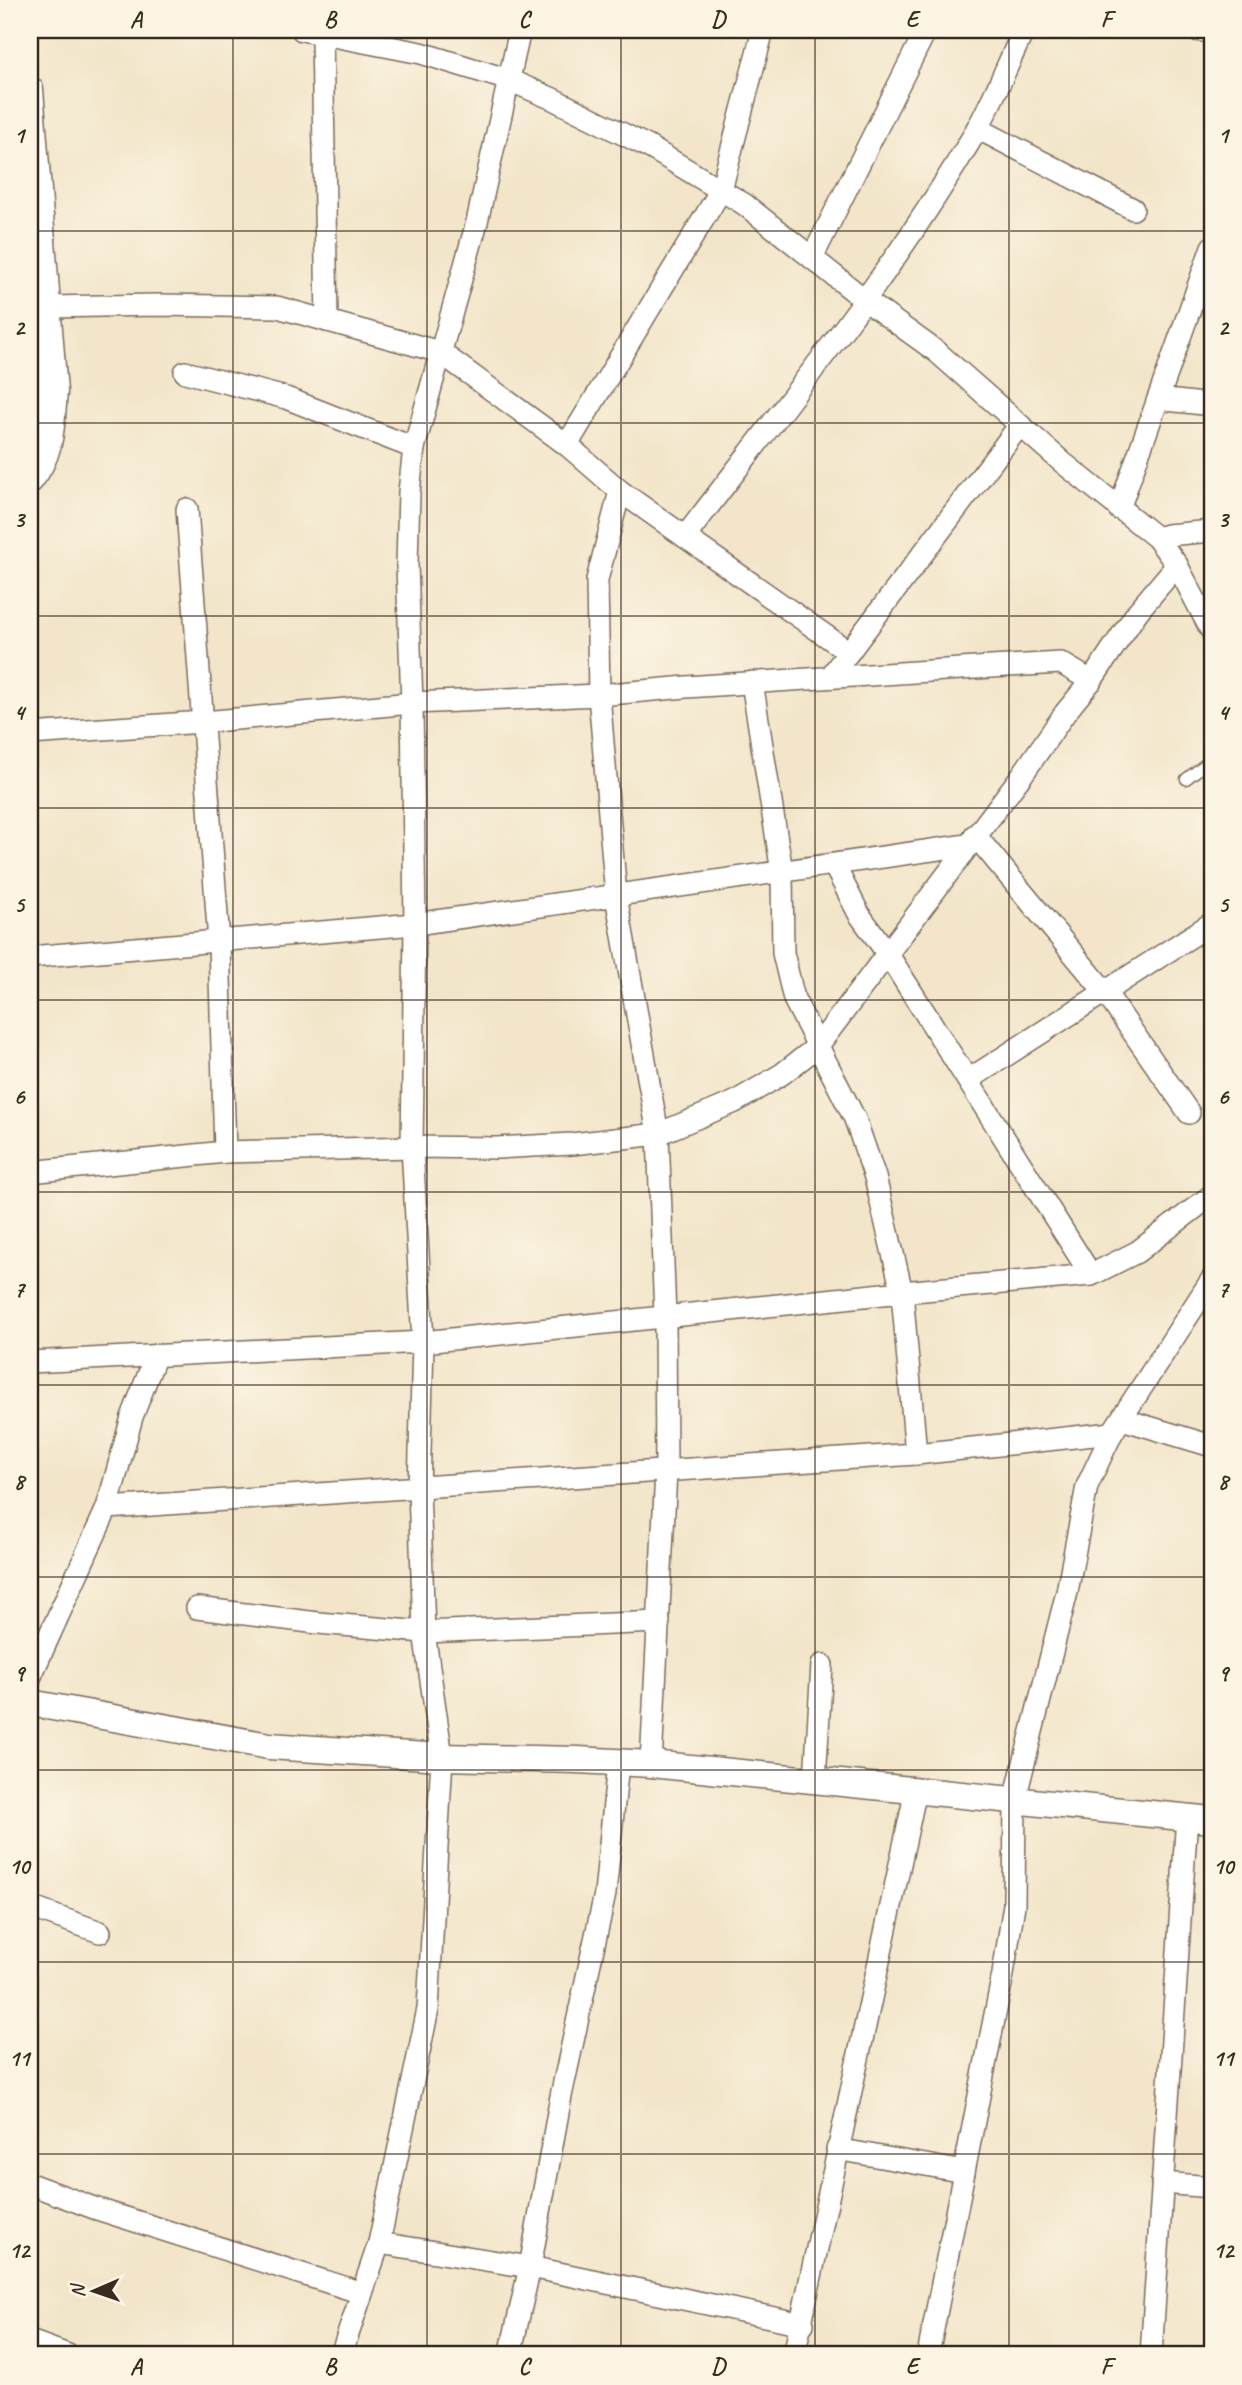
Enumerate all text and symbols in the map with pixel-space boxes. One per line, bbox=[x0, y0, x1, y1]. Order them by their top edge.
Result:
text: A bbox=[130, 5, 144, 34]
text: B bbox=[324, 5, 338, 34]
text: C bbox=[519, 5, 533, 34]
text: D bbox=[711, 5, 727, 34]
text: E bbox=[906, 5, 922, 34]
text: F bbox=[1101, 5, 1117, 34]
text: 1 bbox=[14, 121, 27, 150]
text: 1 bbox=[1218, 121, 1231, 150]
text: 2 bbox=[14, 313, 27, 342]
text: 2 bbox=[1218, 313, 1231, 342]
text: 3 bbox=[14, 505, 27, 534]
text: 3 bbox=[1218, 505, 1231, 534]
text: 4 bbox=[14, 698, 27, 727]
text: 4 bbox=[1218, 698, 1231, 727]
text: 5 bbox=[14, 890, 26, 919]
text: 5 bbox=[1218, 890, 1230, 919]
text: 6 bbox=[14, 1082, 27, 1111]
text: 6 bbox=[1218, 1082, 1231, 1111]
text: 7 bbox=[14, 1275, 27, 1304]
text: 7 bbox=[1218, 1275, 1231, 1304]
text: 8 bbox=[14, 1467, 27, 1496]
text: 8 bbox=[1218, 1467, 1231, 1496]
text: 9 bbox=[14, 1659, 27, 1688]
text: 9 bbox=[1218, 1659, 1231, 1688]
text: 10 bbox=[9, 1852, 32, 1881]
text: 10 bbox=[1213, 1852, 1236, 1881]
text: 11 bbox=[9, 2044, 32, 2073]
text: 11 bbox=[1213, 2044, 1236, 2073]
text: 12 bbox=[9, 2236, 32, 2265]
text: 12 bbox=[1213, 2236, 1236, 2265]
north arrow bbox=[60, 2256, 130, 2326]
text: N bbox=[66, 2282, 90, 2298]
text: A bbox=[130, 2352, 144, 2381]
text: B bbox=[324, 2352, 338, 2381]
text: C bbox=[519, 2352, 533, 2381]
text: D bbox=[711, 2352, 727, 2381]
text: E bbox=[906, 2352, 922, 2381]
text: F bbox=[1101, 2352, 1117, 2381]

